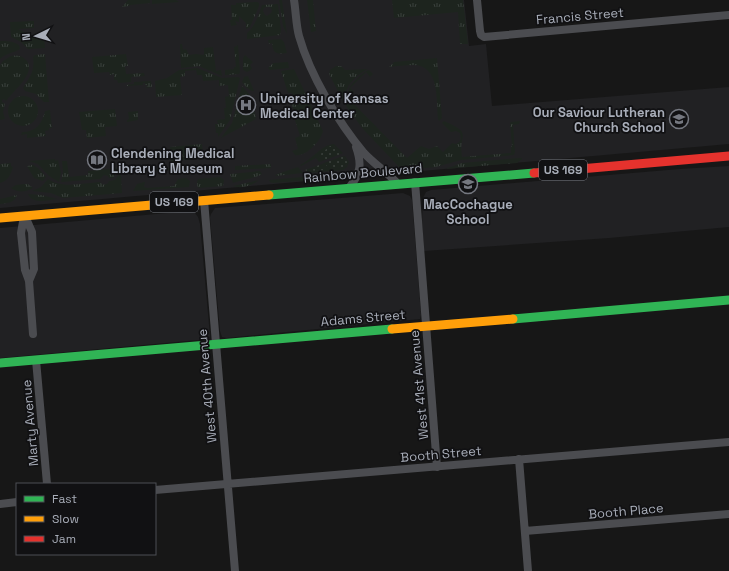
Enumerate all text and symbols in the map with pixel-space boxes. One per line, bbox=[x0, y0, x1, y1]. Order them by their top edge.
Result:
street label: Francis Street bbox=[535, 4, 625, 28]
north arrow bbox=[16, 16, 56, 56]
text: N bbox=[19, 33, 33, 41]
place label: University of Kansas Medical Center bbox=[260, 90, 389, 122]
hospital icon: University of Kansas Medical Center bbox=[235, 94, 257, 116]
place label: Our Saviour Lutheran Church School bbox=[533, 104, 665, 136]
school or university icon: Our Saviour Lutheran Church School bbox=[668, 108, 690, 130]
place label: Clendening Medical Library & Museum bbox=[111, 145, 235, 177]
library icon: Clendening Medical Library & Museum bbox=[86, 149, 108, 171]
street label: Rainbow Boulevard bbox=[303, 159, 423, 187]
road number: US 169 bbox=[539, 160, 587, 180]
school or university icon: MacCochague School bbox=[457, 173, 479, 195]
road number: US 169 bbox=[150, 192, 198, 212]
place label: MacCochague School bbox=[423, 196, 513, 228]
street label: Adams Street bbox=[320, 306, 406, 330]
street label: West 40th Avenue bbox=[194, 328, 220, 444]
street label: West 41st Avenue bbox=[406, 330, 432, 440]
street label: Marty Avenue bbox=[18, 379, 42, 467]
street label: Booth Street bbox=[400, 442, 482, 466]
legend bbox=[16, 483, 156, 555]
text: Fast bbox=[52, 491, 77, 507]
street label: Booth Place bbox=[588, 499, 664, 523]
text: Slow bbox=[52, 511, 79, 527]
text: Jam bbox=[52, 531, 76, 547]

